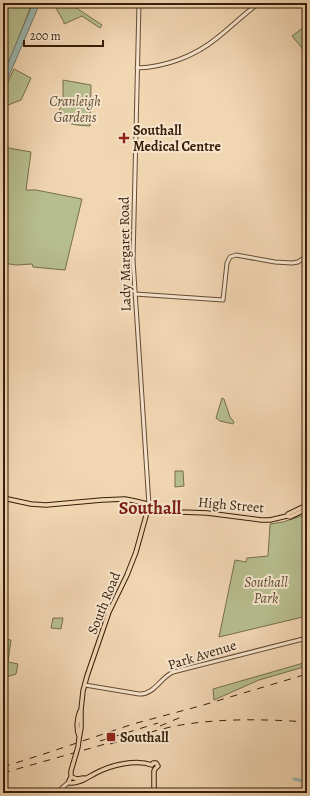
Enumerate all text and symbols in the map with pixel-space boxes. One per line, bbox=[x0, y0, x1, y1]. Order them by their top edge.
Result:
scale bar bbox=[24, 22, 103, 48]
text: 200 m bbox=[30, 28, 61, 44]
park label: Cranleigh Gardens bbox=[49, 92, 101, 127]
place label: Southall Medical Centre bbox=[133, 121, 221, 156]
marker: Southall Medical Centre bbox=[118, 132, 130, 144]
street label: Lady Margaret Road bbox=[114, 196, 136, 312]
street label: High Street bbox=[197, 493, 265, 517]
district label: Southall bbox=[119, 496, 181, 520]
street label: South Road bbox=[83, 569, 125, 637]
park label: Southall Park bbox=[244, 573, 288, 608]
street label: Park Avenue bbox=[165, 636, 239, 674]
place label: Southall bbox=[120, 728, 169, 747]
marker: Southall bbox=[105, 731, 117, 743]

